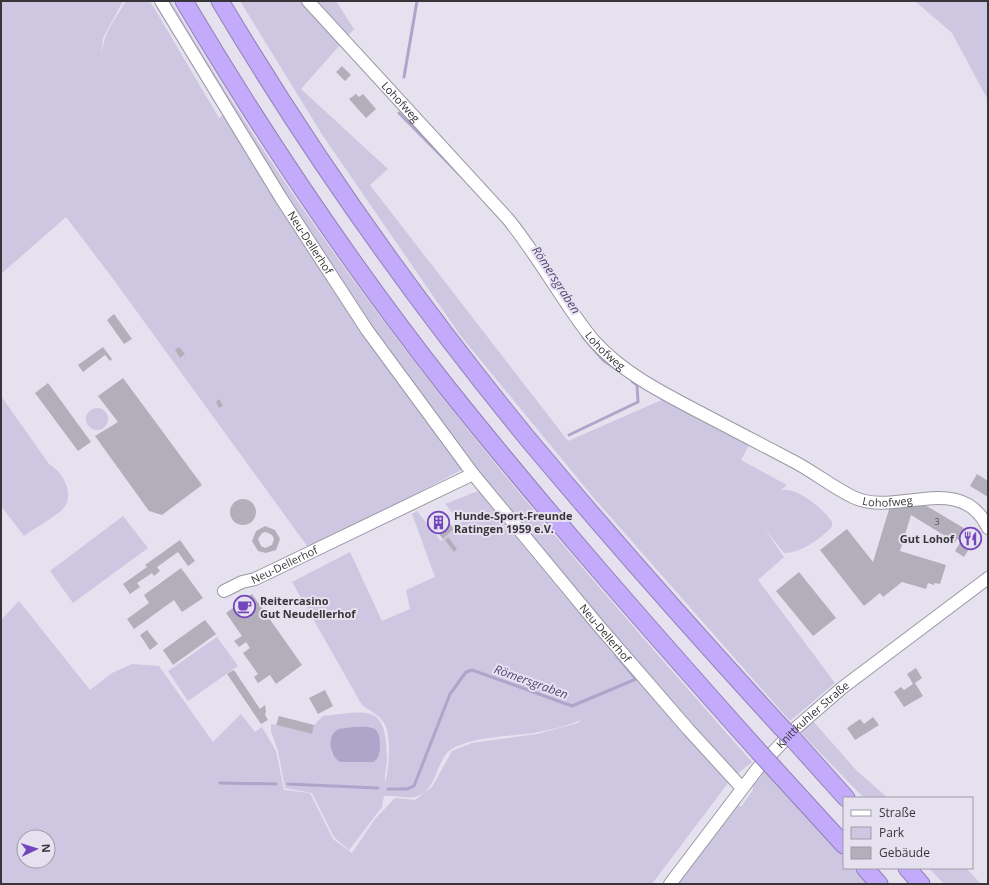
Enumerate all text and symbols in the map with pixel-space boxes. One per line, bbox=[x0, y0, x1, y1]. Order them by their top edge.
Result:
street label: Lohofweg bbox=[379, 78, 423, 125]
street label: Neu-Dellerhof bbox=[285, 208, 337, 278]
water label: Römersgraben bbox=[528, 243, 585, 317]
street label: Lohofweg bbox=[582, 328, 628, 373]
street label: Lohofweg bbox=[861, 492, 913, 510]
place label: Hunde-Sport-Freunde Ratingen 1959 e.V. bbox=[454, 508, 573, 536]
building icon: Hunde-Sport-Freunde Ratingen 1959 e.V. bbox=[425, 509, 451, 535]
house number: 3 bbox=[934, 515, 940, 528]
restaurant icon: Gut Lohof bbox=[957, 526, 983, 552]
place label: Gut Lohof bbox=[900, 531, 955, 546]
street label: Neu-Dellerhof bbox=[248, 541, 321, 587]
place label: Reitercasino Gut Neudellerhof bbox=[260, 593, 356, 621]
cafe icon: Reitercasino Gut Neudellerhof bbox=[231, 594, 257, 620]
street label: Neu-Dellerhof bbox=[577, 600, 636, 666]
water label: Römersgraben bbox=[492, 660, 571, 703]
street label: Knittkuhler Straße bbox=[773, 677, 852, 751]
legend bbox=[843, 797, 973, 869]
text: Straße bbox=[879, 804, 916, 821]
text: Park bbox=[879, 824, 905, 841]
north arrow bbox=[16, 829, 56, 869]
text: N bbox=[39, 843, 54, 853]
text: Gebäude bbox=[879, 844, 930, 861]

